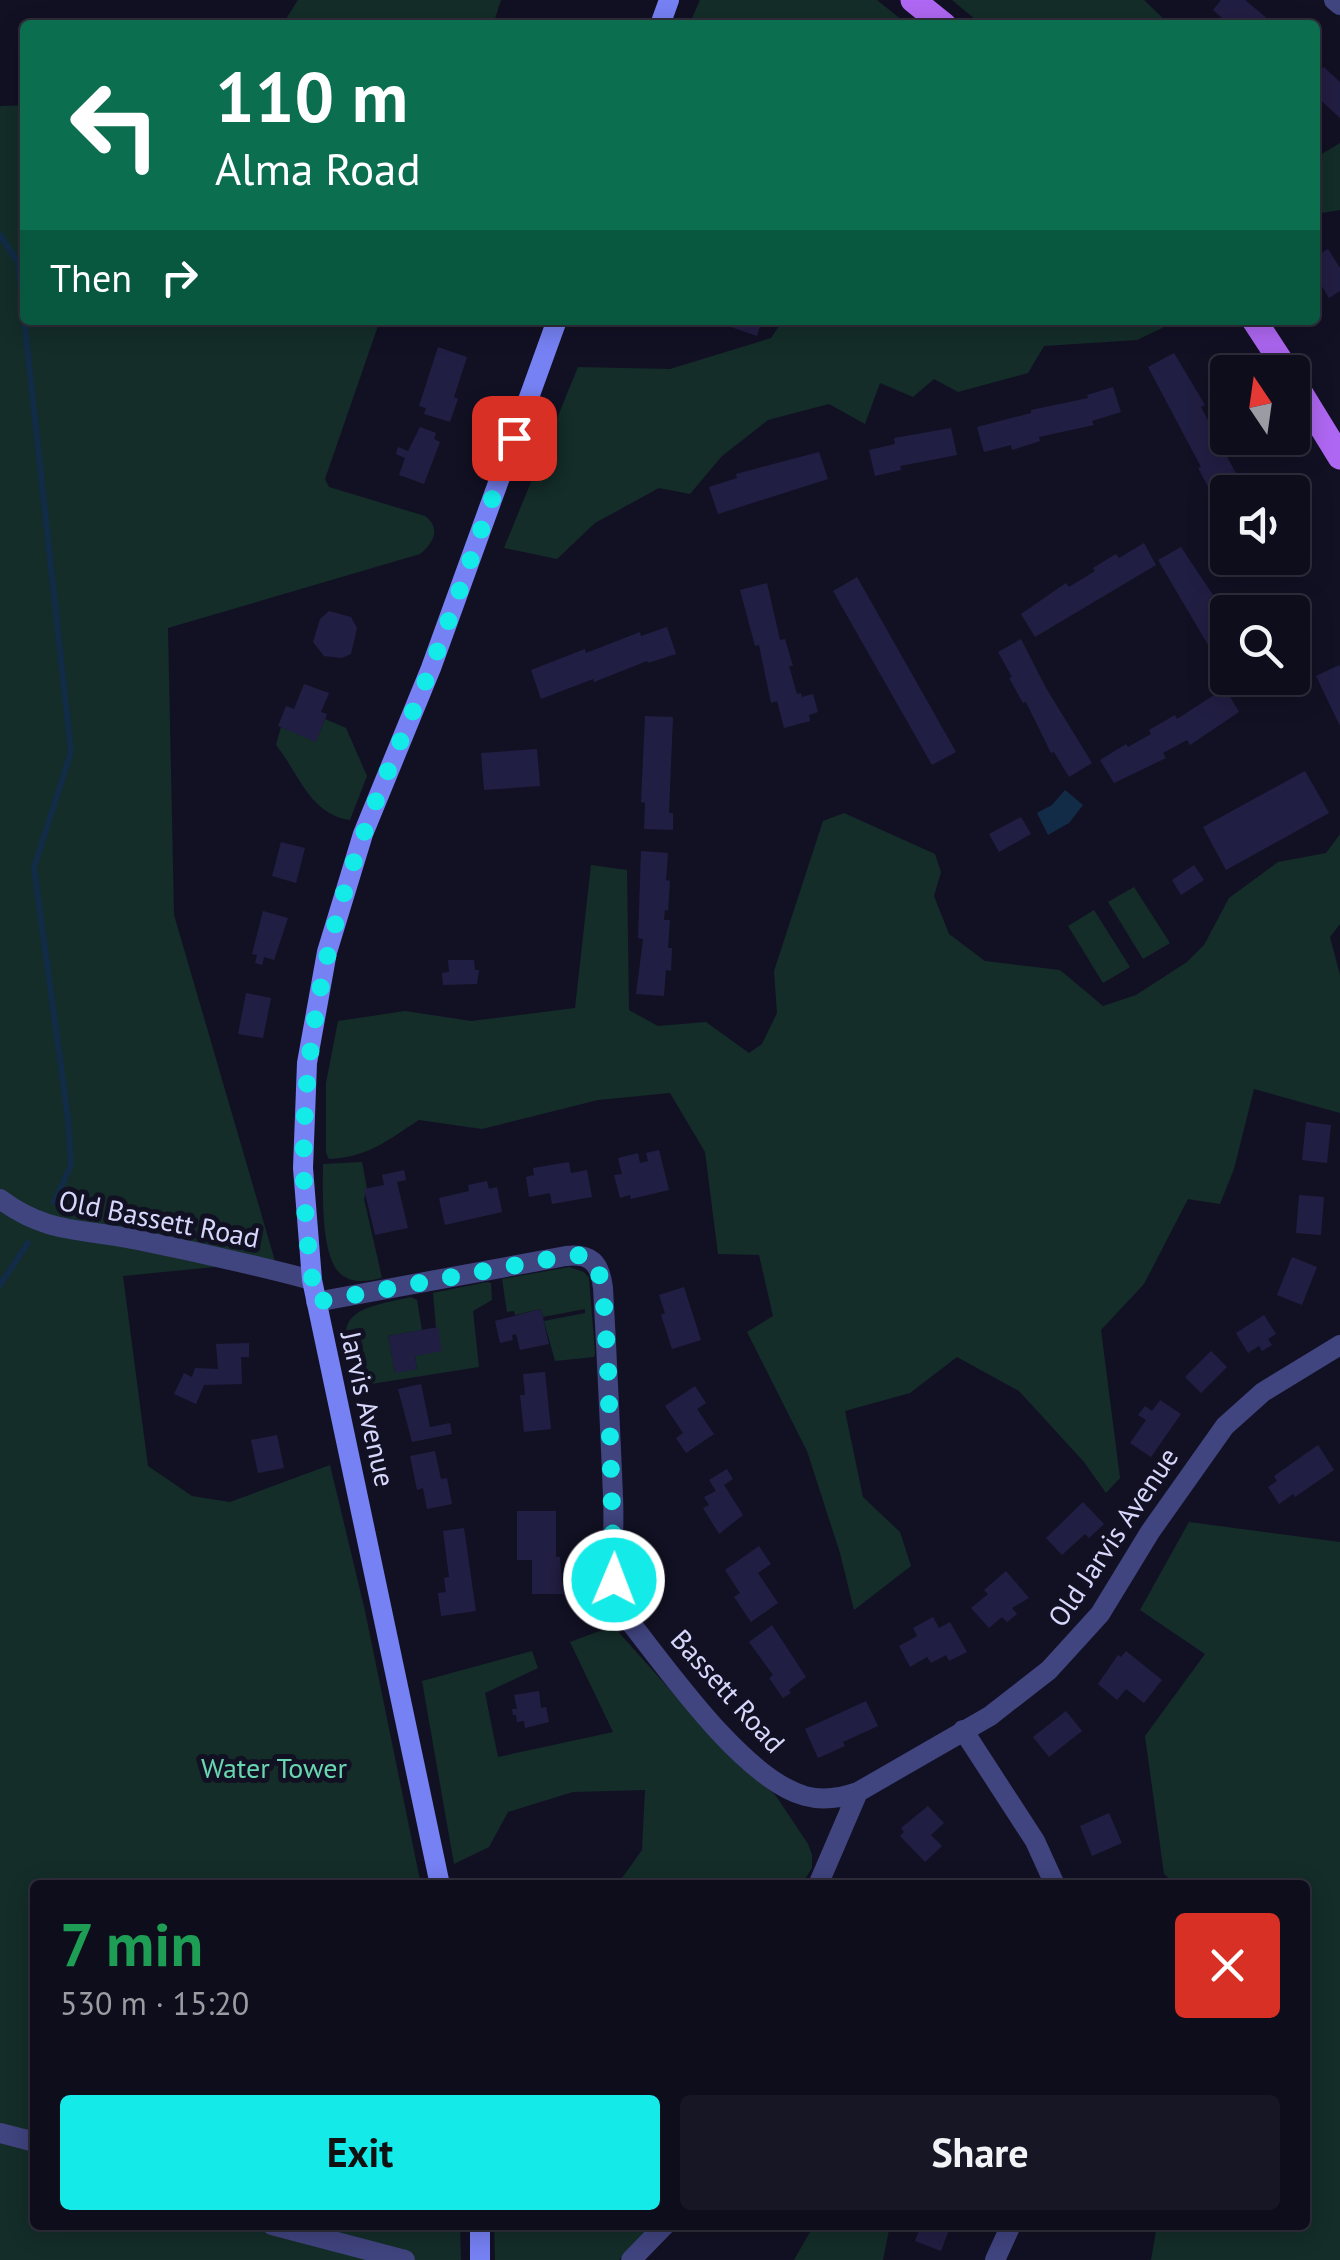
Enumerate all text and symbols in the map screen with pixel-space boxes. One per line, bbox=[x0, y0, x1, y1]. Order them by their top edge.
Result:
text: 110 m bbox=[215, 51, 408, 141]
icon: left bbox=[50, 60, 180, 190]
text: Alma Road bbox=[215, 139, 421, 197]
icon: right bbox=[152, 250, 207, 305]
text: Then bbox=[50, 253, 132, 302]
north arrow bbox=[1210, 355, 1310, 455]
map controls bbox=[1210, 355, 1310, 695]
pin bbox=[472, 396, 557, 481]
icon: arrive bbox=[487, 411, 542, 466]
button: sound bbox=[1210, 475, 1310, 575]
button: search bbox=[1210, 595, 1310, 695]
street label: Old Bassett Road bbox=[56, 1181, 263, 1256]
street label: Jarvis Avenue bbox=[332, 1327, 404, 1490]
street label: Old Jarvis Avenue bbox=[1039, 1440, 1186, 1633]
position arrow bbox=[562, 1528, 666, 1632]
street label: Bassett Road bbox=[663, 1621, 794, 1760]
park label: Water Tower bbox=[201, 1749, 348, 1786]
text: 7 min bbox=[60, 1905, 203, 1983]
button: close bbox=[1175, 1913, 1280, 2018]
text: 530 m · 15:20 bbox=[60, 1982, 249, 2024]
button: Exit bbox=[60, 2095, 660, 2210]
button: Share bbox=[680, 2095, 1280, 2210]

